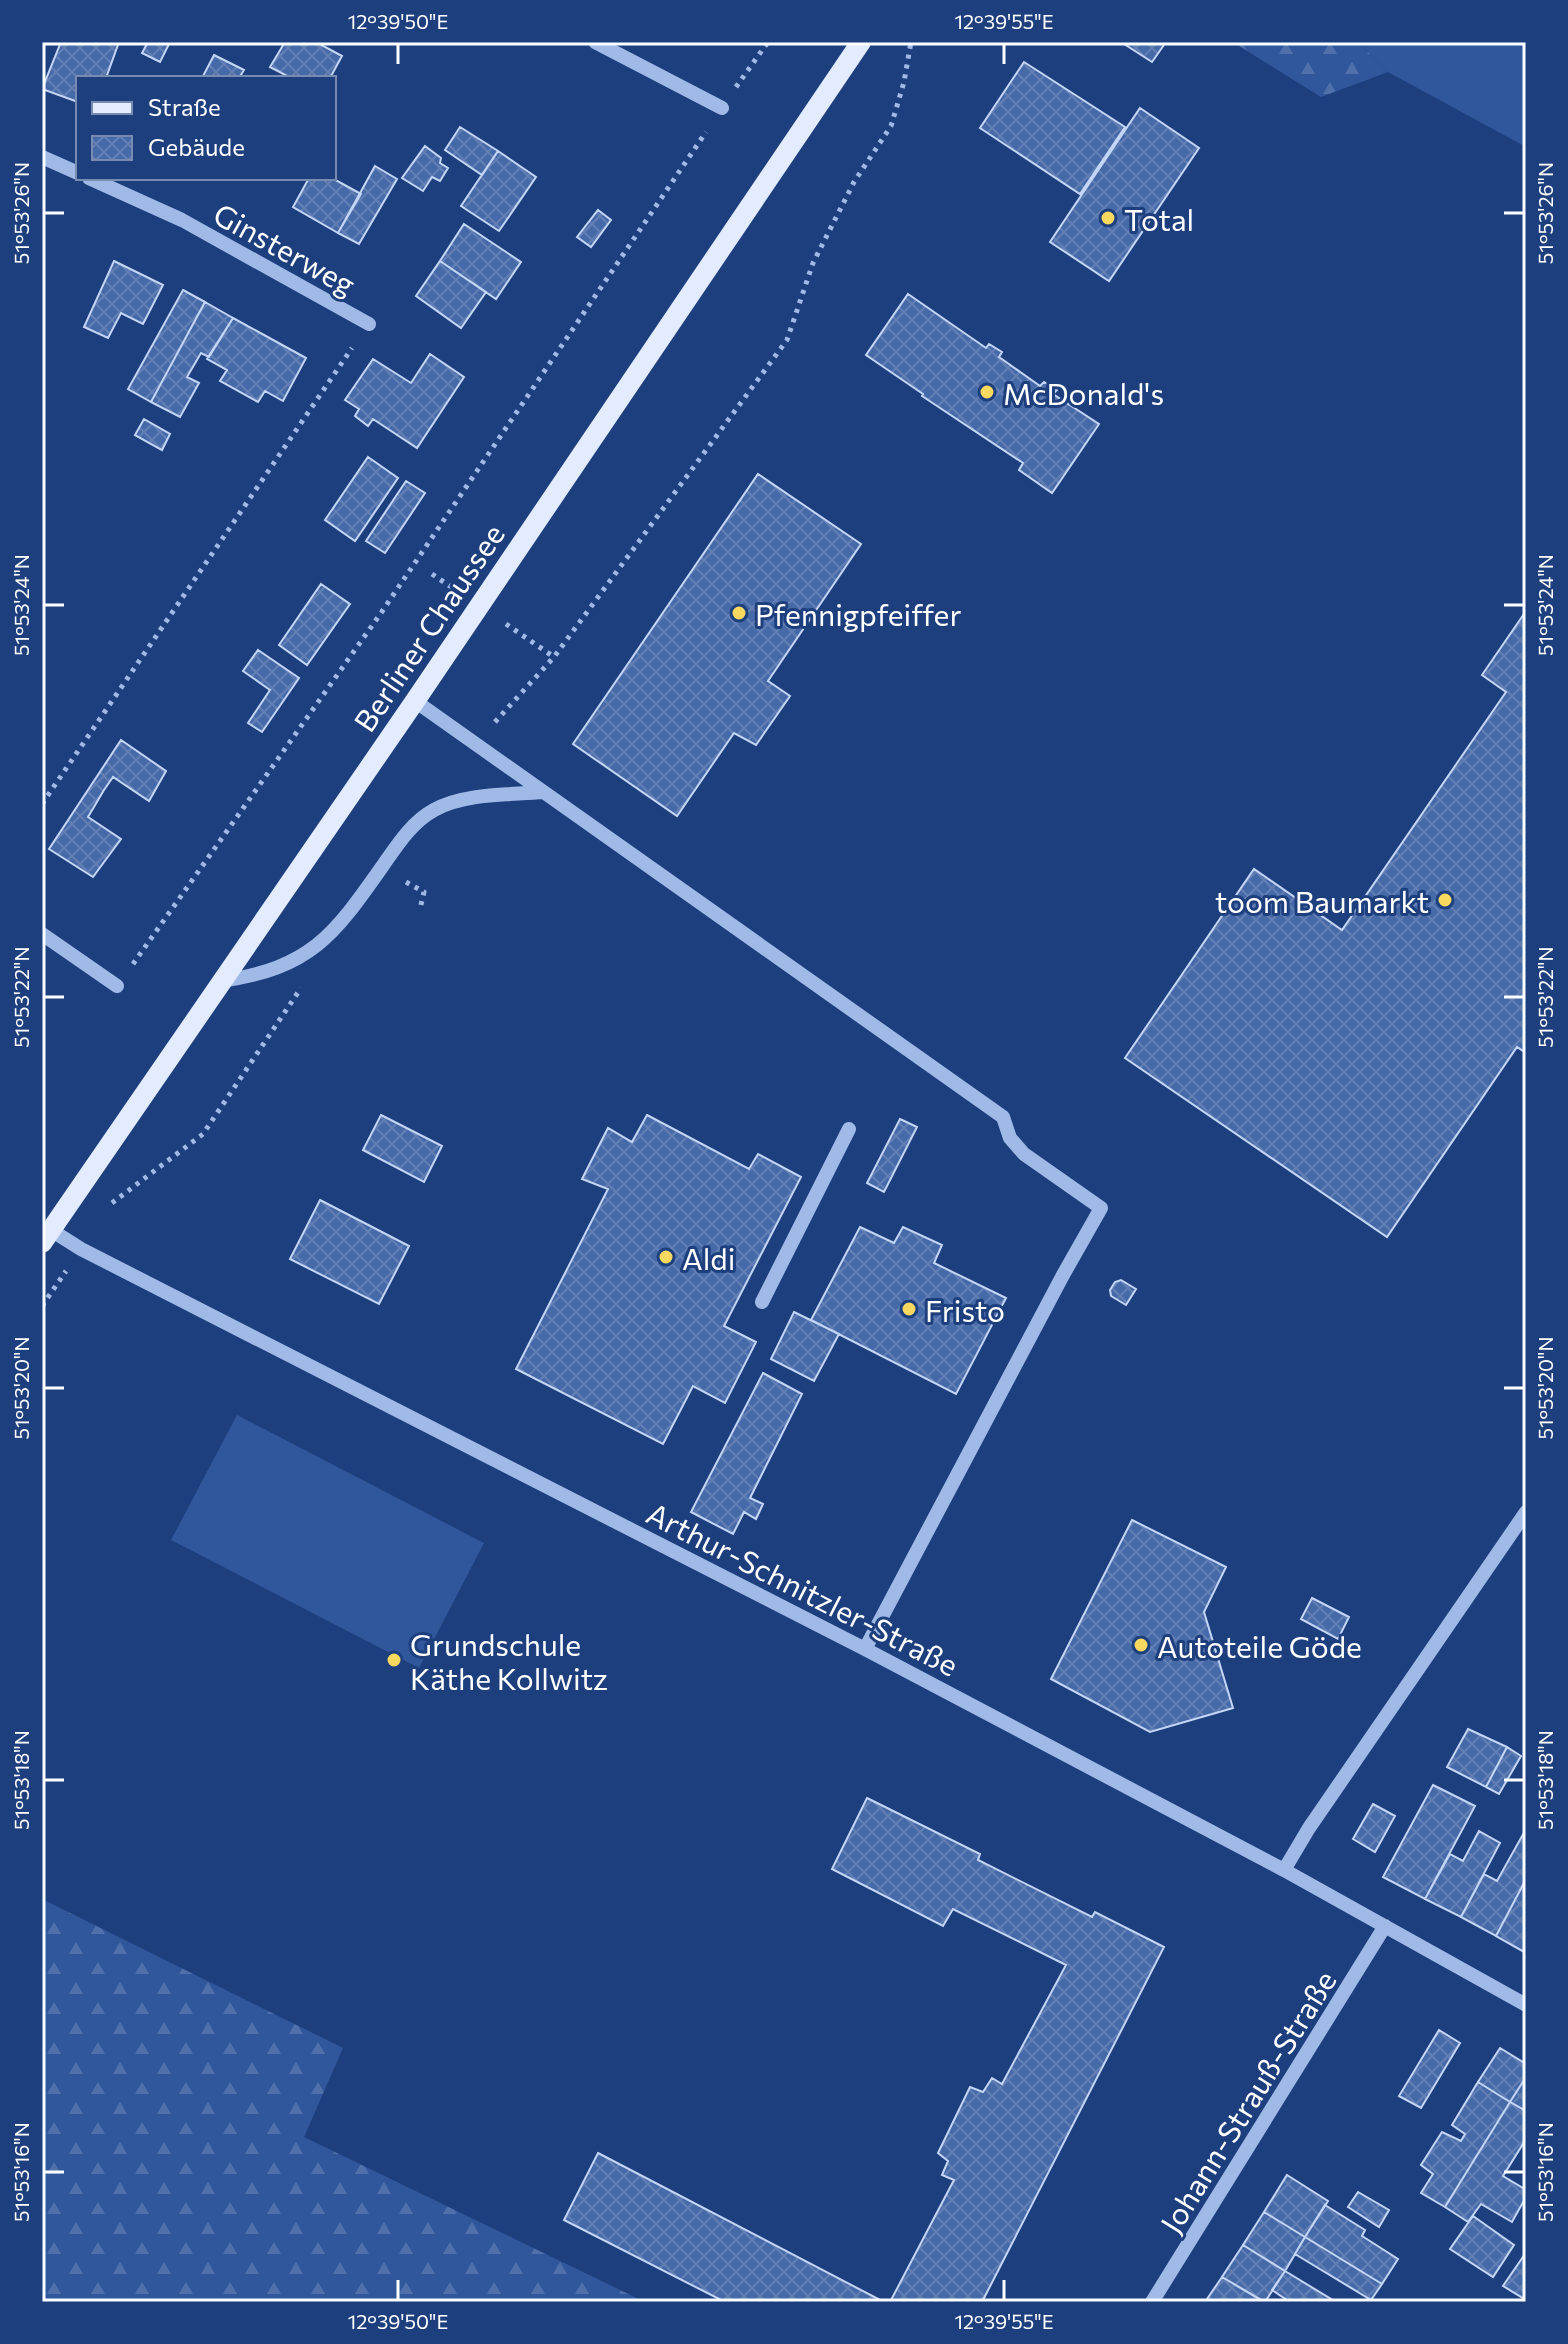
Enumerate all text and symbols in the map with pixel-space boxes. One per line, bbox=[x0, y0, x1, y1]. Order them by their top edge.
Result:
text: 12°39'50"E bbox=[348, 9, 448, 33]
text: 12°39'55"E bbox=[954, 9, 1054, 33]
legend bbox=[76, 76, 336, 180]
text: Straße bbox=[148, 92, 221, 121]
text: Gebäude bbox=[148, 132, 245, 161]
text: 51°53'26"N bbox=[9, 162, 33, 264]
text: 51°53'26"N bbox=[1533, 162, 1557, 264]
street label: Ginsterweg bbox=[208, 194, 362, 302]
place label: Total bbox=[1124, 200, 1194, 237]
marker: Total bbox=[1099, 209, 1117, 227]
place label: McDonald's bbox=[1003, 374, 1164, 411]
marker: McDonald's bbox=[978, 383, 996, 401]
street label: Berliner Chaussee bbox=[345, 516, 511, 738]
text: 51°53'24"N bbox=[9, 554, 33, 656]
text: 51°53'24"N bbox=[1533, 554, 1557, 656]
place label: Pfennigpfeiffer bbox=[755, 595, 961, 632]
marker: Pfennigpfeiffer bbox=[730, 604, 748, 622]
place label: toom Baumarkt bbox=[1215, 882, 1429, 919]
marker: toom Baumarkt bbox=[1436, 891, 1454, 909]
text: 51°53'22"N bbox=[9, 946, 33, 1048]
text: 51°53'22"N bbox=[1533, 946, 1557, 1048]
place label: Aldi bbox=[682, 1239, 735, 1276]
marker: Aldi bbox=[657, 1248, 675, 1266]
place label: Fristo bbox=[925, 1291, 1005, 1328]
marker: Fristo bbox=[900, 1300, 918, 1318]
text: 51°53'20"N bbox=[9, 1336, 33, 1440]
text: 51°53'20"N bbox=[1533, 1336, 1557, 1440]
street label: Arthur-Schnitzler-Straße bbox=[641, 1493, 965, 1683]
place label: Grundschule Käthe Kollwitz bbox=[410, 1625, 608, 1696]
place label: Autoteile Göde bbox=[1157, 1627, 1362, 1664]
marker: Autoteile Göde bbox=[1132, 1636, 1150, 1654]
marker: Grundschule Käthe Kollwitz bbox=[385, 1651, 403, 1669]
text: 51°53'18"N bbox=[9, 1730, 33, 1830]
text: 51°53'18"N bbox=[1533, 1730, 1557, 1830]
street label: Johann-Strauß-Straße bbox=[1151, 1963, 1343, 2239]
text: 51°53'16"N bbox=[9, 2122, 33, 2222]
text: 51°53'16"N bbox=[1533, 2122, 1557, 2222]
text: 12°39'50"E bbox=[348, 2309, 448, 2333]
text: 12°39'55"E bbox=[954, 2309, 1054, 2333]

